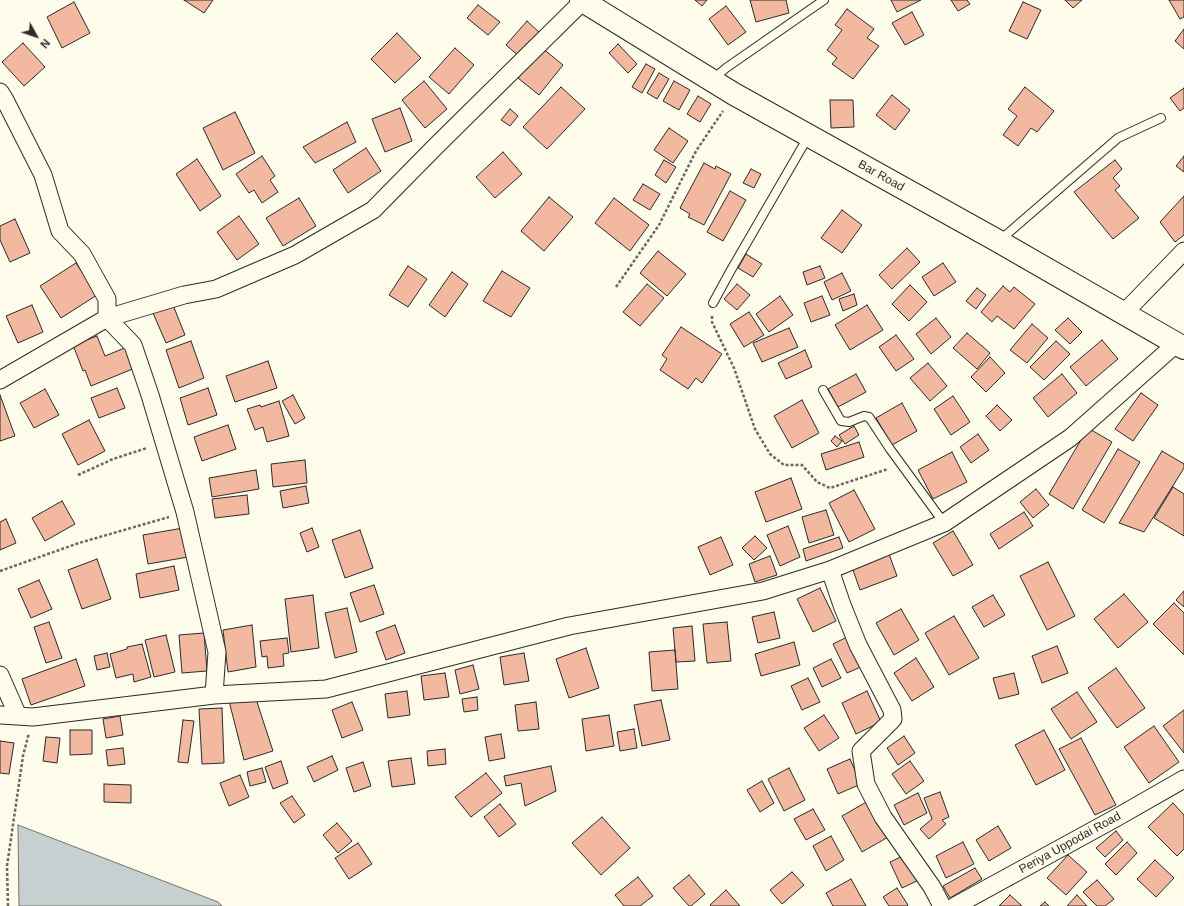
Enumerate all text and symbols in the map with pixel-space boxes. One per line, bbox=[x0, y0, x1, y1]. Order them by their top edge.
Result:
north arrow bbox=[16, 16, 56, 56]
text: N bbox=[38, 37, 52, 51]
street label: Bar Road bbox=[855, 157, 907, 195]
street label: Periya Uppodai Road bbox=[1017, 809, 1123, 877]

